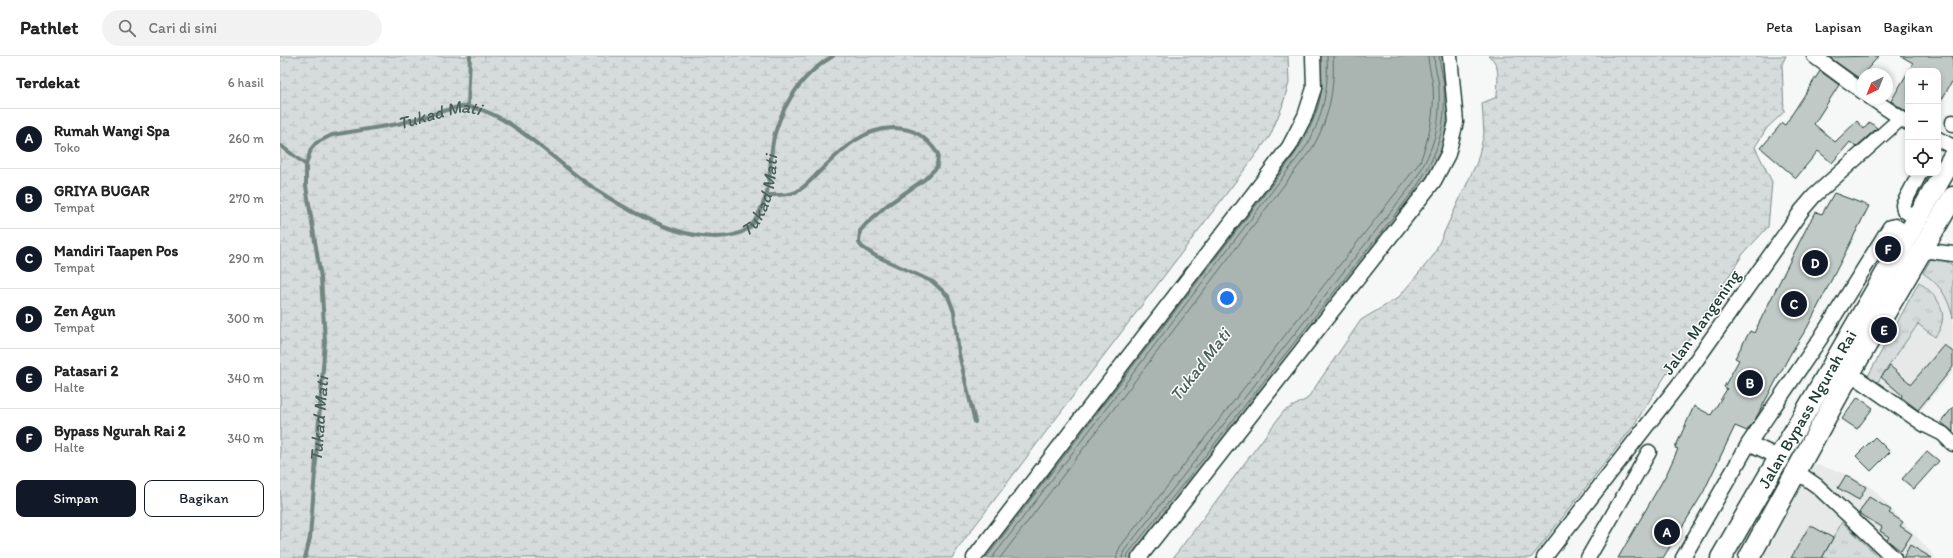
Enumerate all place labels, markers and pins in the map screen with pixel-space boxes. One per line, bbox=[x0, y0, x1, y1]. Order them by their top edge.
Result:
pin: F bbox=[1875, 234, 1901, 264]
pin: D bbox=[1802, 248, 1828, 278]
pin: C bbox=[1781, 289, 1807, 319]
pin: E bbox=[1871, 315, 1897, 345]
pin: B bbox=[1737, 368, 1763, 398]
pin: A bbox=[1654, 517, 1680, 547]

